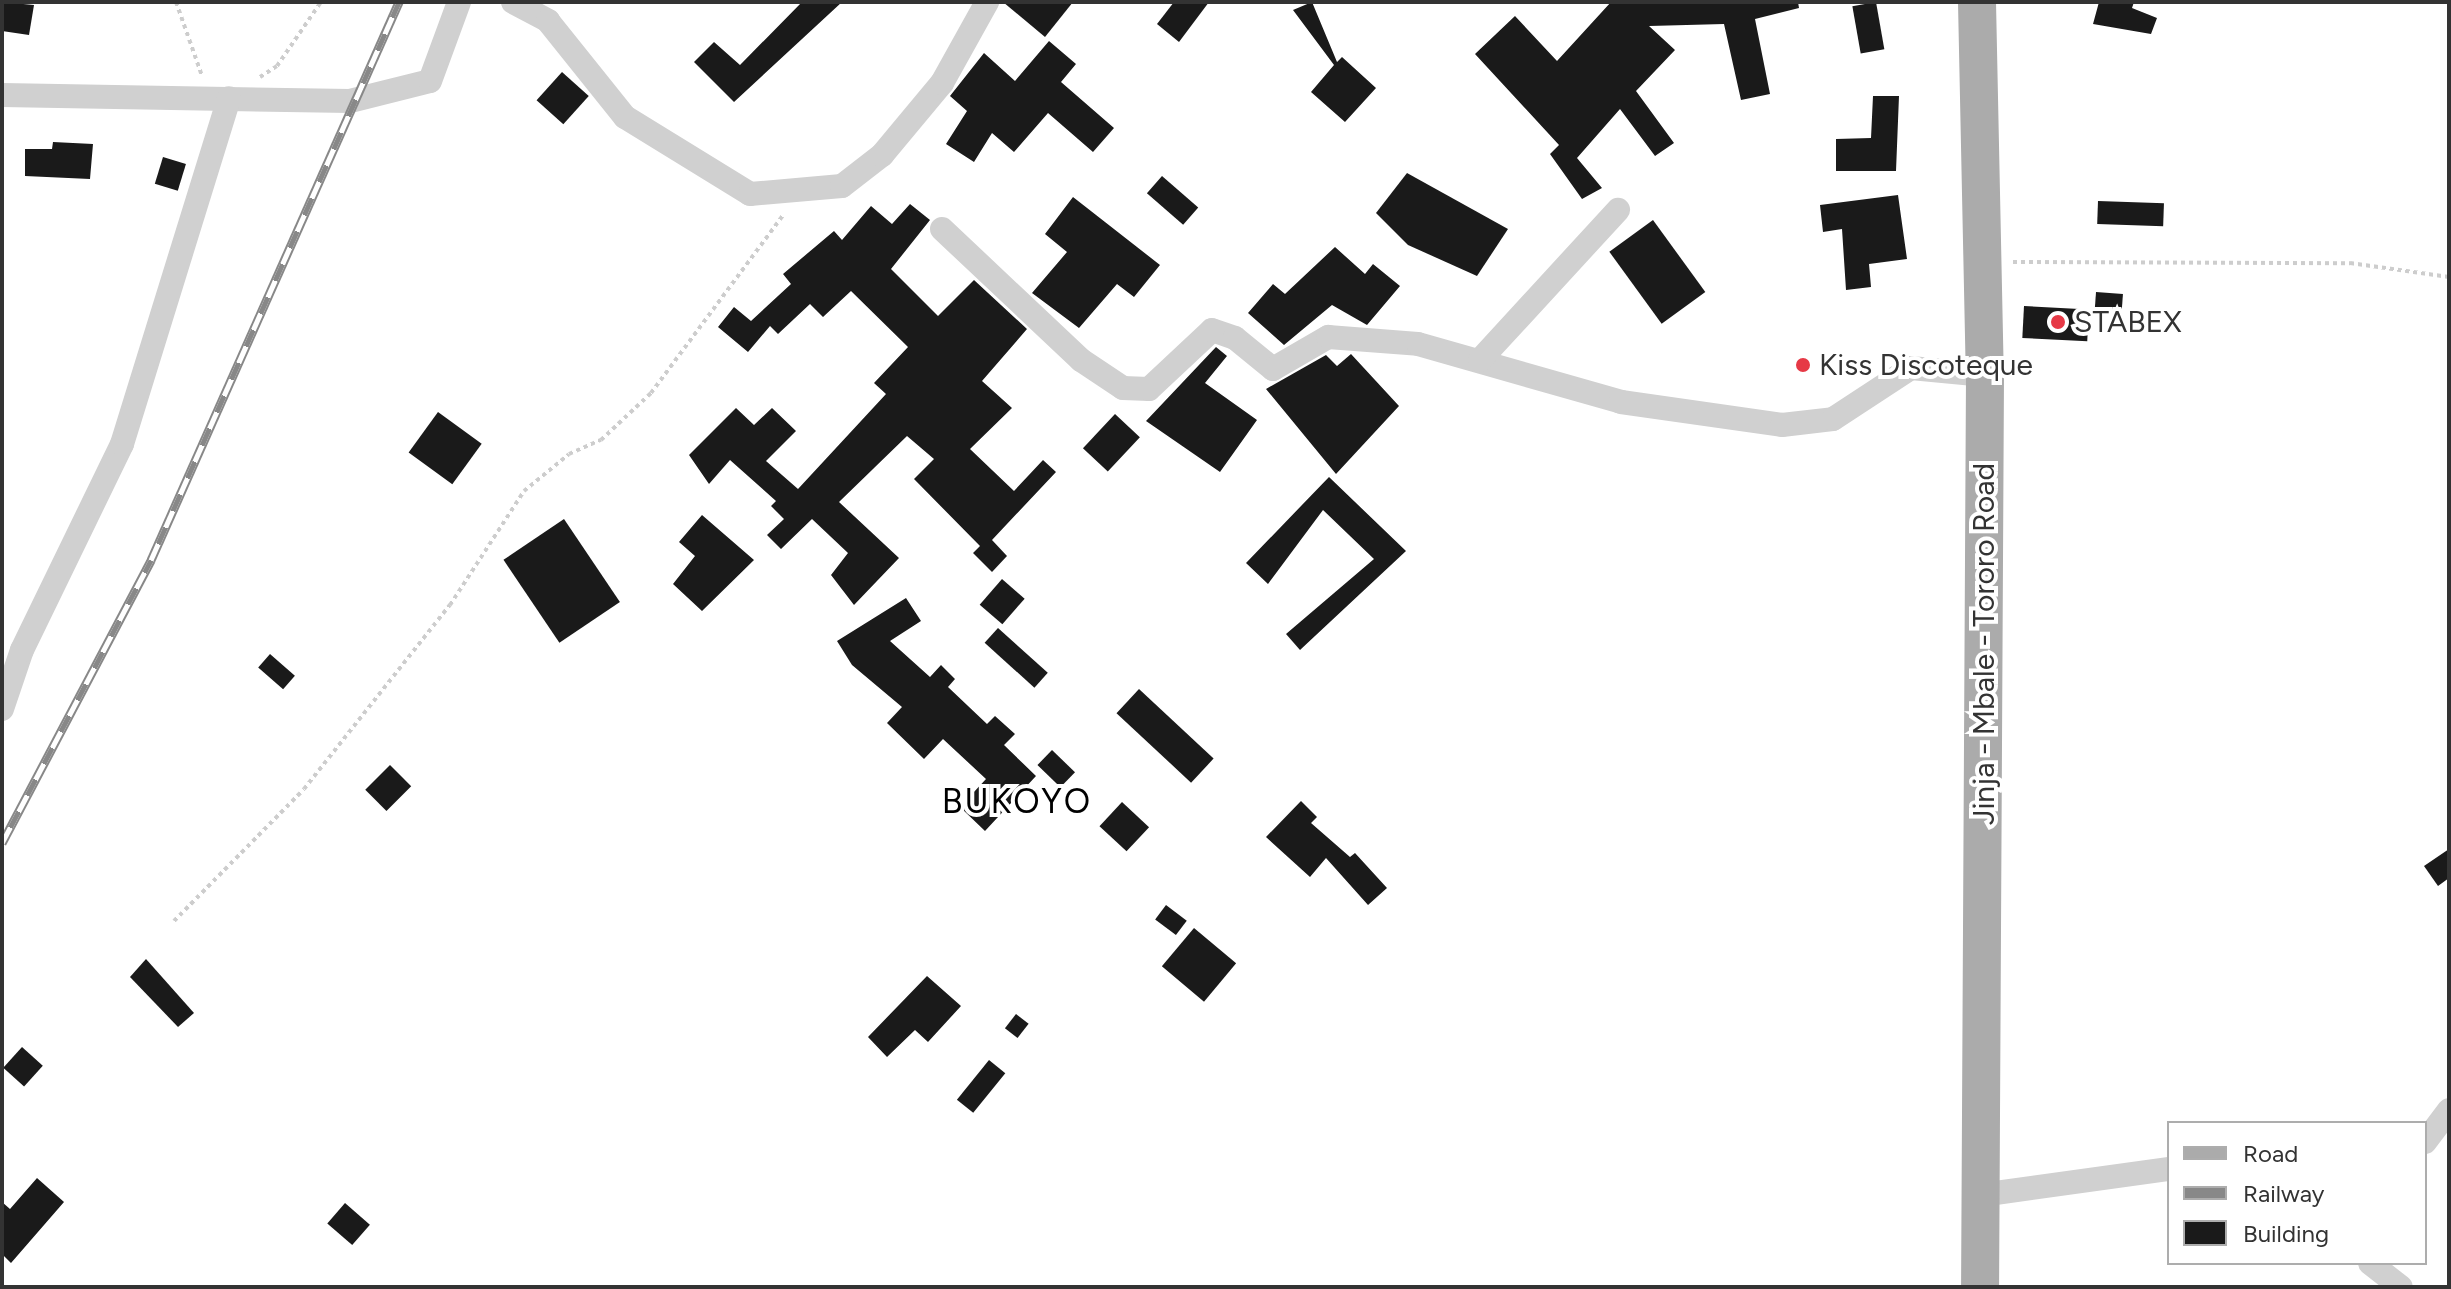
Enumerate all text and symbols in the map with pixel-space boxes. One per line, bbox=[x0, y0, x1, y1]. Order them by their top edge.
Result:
place label: STABEX bbox=[2074, 304, 2182, 340]
marker: STABEX bbox=[2049, 313, 2067, 331]
place label: Kiss Discoteque bbox=[1819, 347, 2033, 383]
marker: Kiss Discoteque bbox=[1794, 356, 1812, 374]
street label: Jinja - Mbale - Tororo Road bbox=[1966, 463, 2002, 825]
district label: BUKOYO bbox=[942, 782, 1092, 822]
legend bbox=[2167, 1121, 2427, 1265]
text: Road bbox=[2243, 1139, 2298, 1168]
text: Railway bbox=[2243, 1179, 2324, 1208]
text: Building bbox=[2243, 1219, 2329, 1248]

